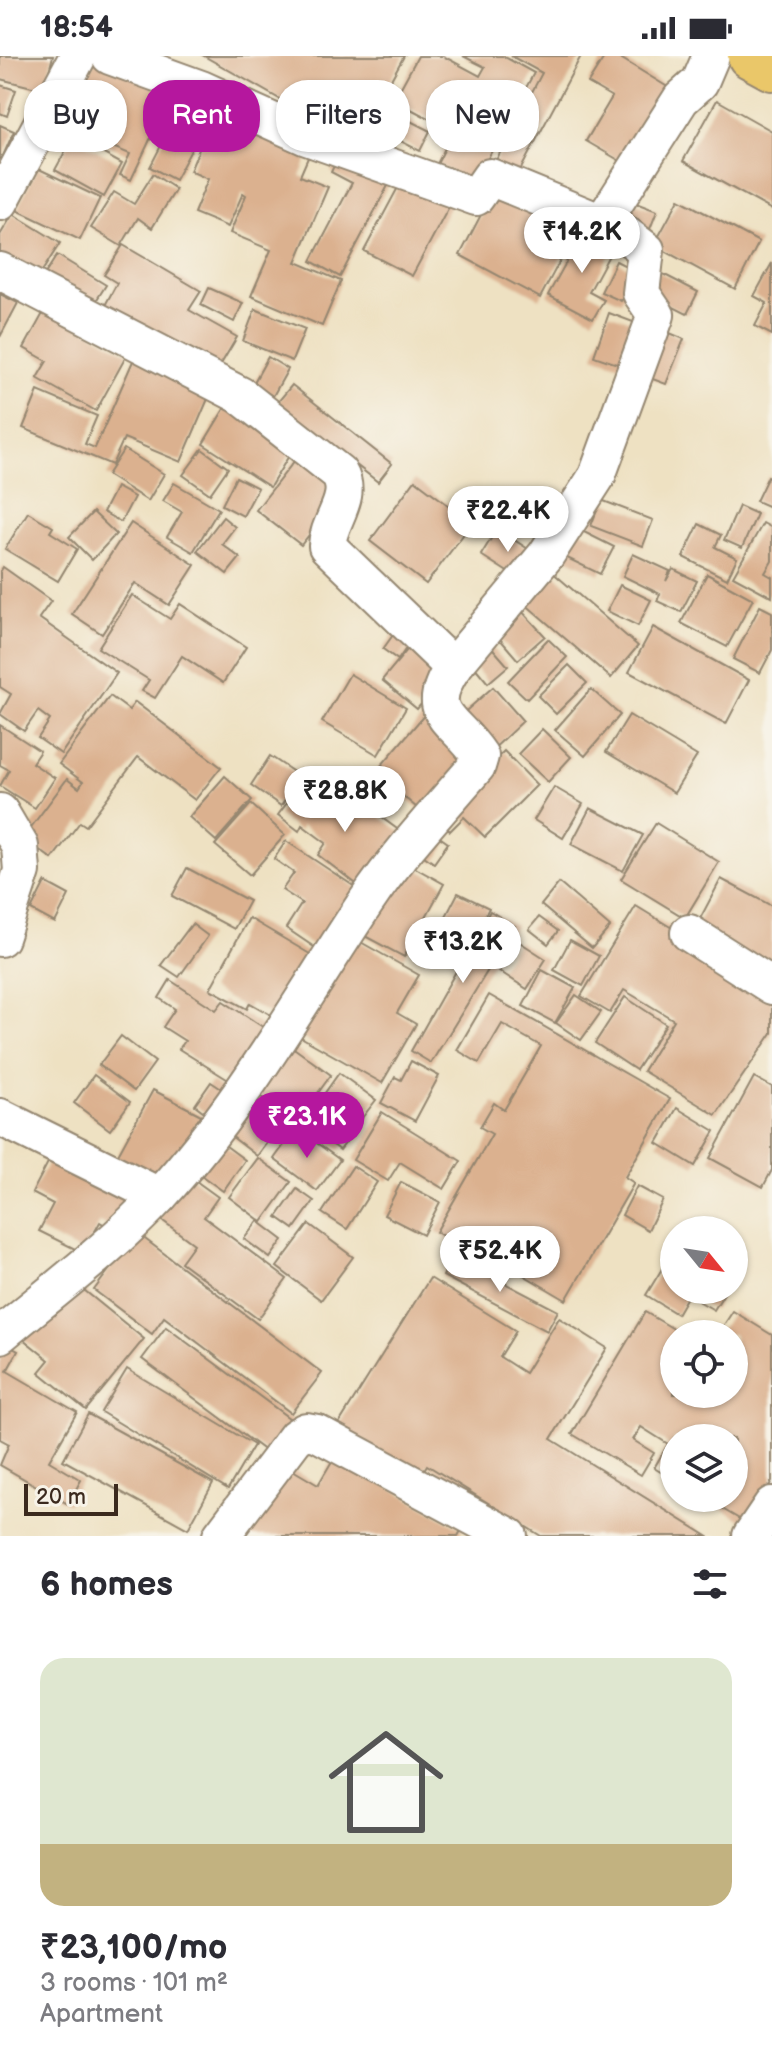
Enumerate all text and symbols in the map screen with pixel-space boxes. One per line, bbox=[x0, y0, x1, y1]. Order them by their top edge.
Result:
text: 18:54 bbox=[40, 10, 113, 46]
chip: Buy bbox=[24, 80, 127, 152]
chip: Rent bbox=[143, 80, 260, 152]
chip: Filters bbox=[276, 80, 410, 152]
chip: New bbox=[426, 80, 539, 152]
pin: ₹14.2K bbox=[517, 207, 647, 275]
text: ₹14.2K bbox=[542, 217, 622, 248]
pin: ₹22.4K bbox=[443, 486, 573, 554]
text: ₹22.4K bbox=[466, 496, 550, 527]
pin: ₹28.8K bbox=[280, 766, 410, 834]
text: ₹28.8K bbox=[302, 776, 388, 807]
pin: ₹13.2K bbox=[398, 917, 528, 985]
text: ₹13.2K bbox=[423, 927, 503, 958]
pin: ₹23.1K bbox=[242, 1092, 372, 1160]
text: ₹23.1K bbox=[267, 1102, 347, 1133]
north arrow bbox=[660, 1216, 748, 1304]
map controls bbox=[660, 1216, 748, 1512]
pin: ₹52.4K bbox=[435, 1226, 565, 1294]
text: ₹52.4K bbox=[458, 1236, 542, 1267]
button: locate bbox=[660, 1320, 748, 1408]
button: layers bbox=[660, 1424, 748, 1512]
scale bar bbox=[24, 1480, 118, 1516]
text: 20 m bbox=[36, 1484, 86, 1511]
icon: filters bbox=[688, 1562, 732, 1606]
text: 6 homes bbox=[40, 1564, 173, 1605]
icon: home bbox=[314, 1710, 458, 1854]
text: ₹23,100/mo bbox=[40, 1927, 227, 1968]
text: 3 rooms · 101 m² bbox=[40, 1968, 228, 1999]
text: Apartment bbox=[40, 1999, 163, 2030]

